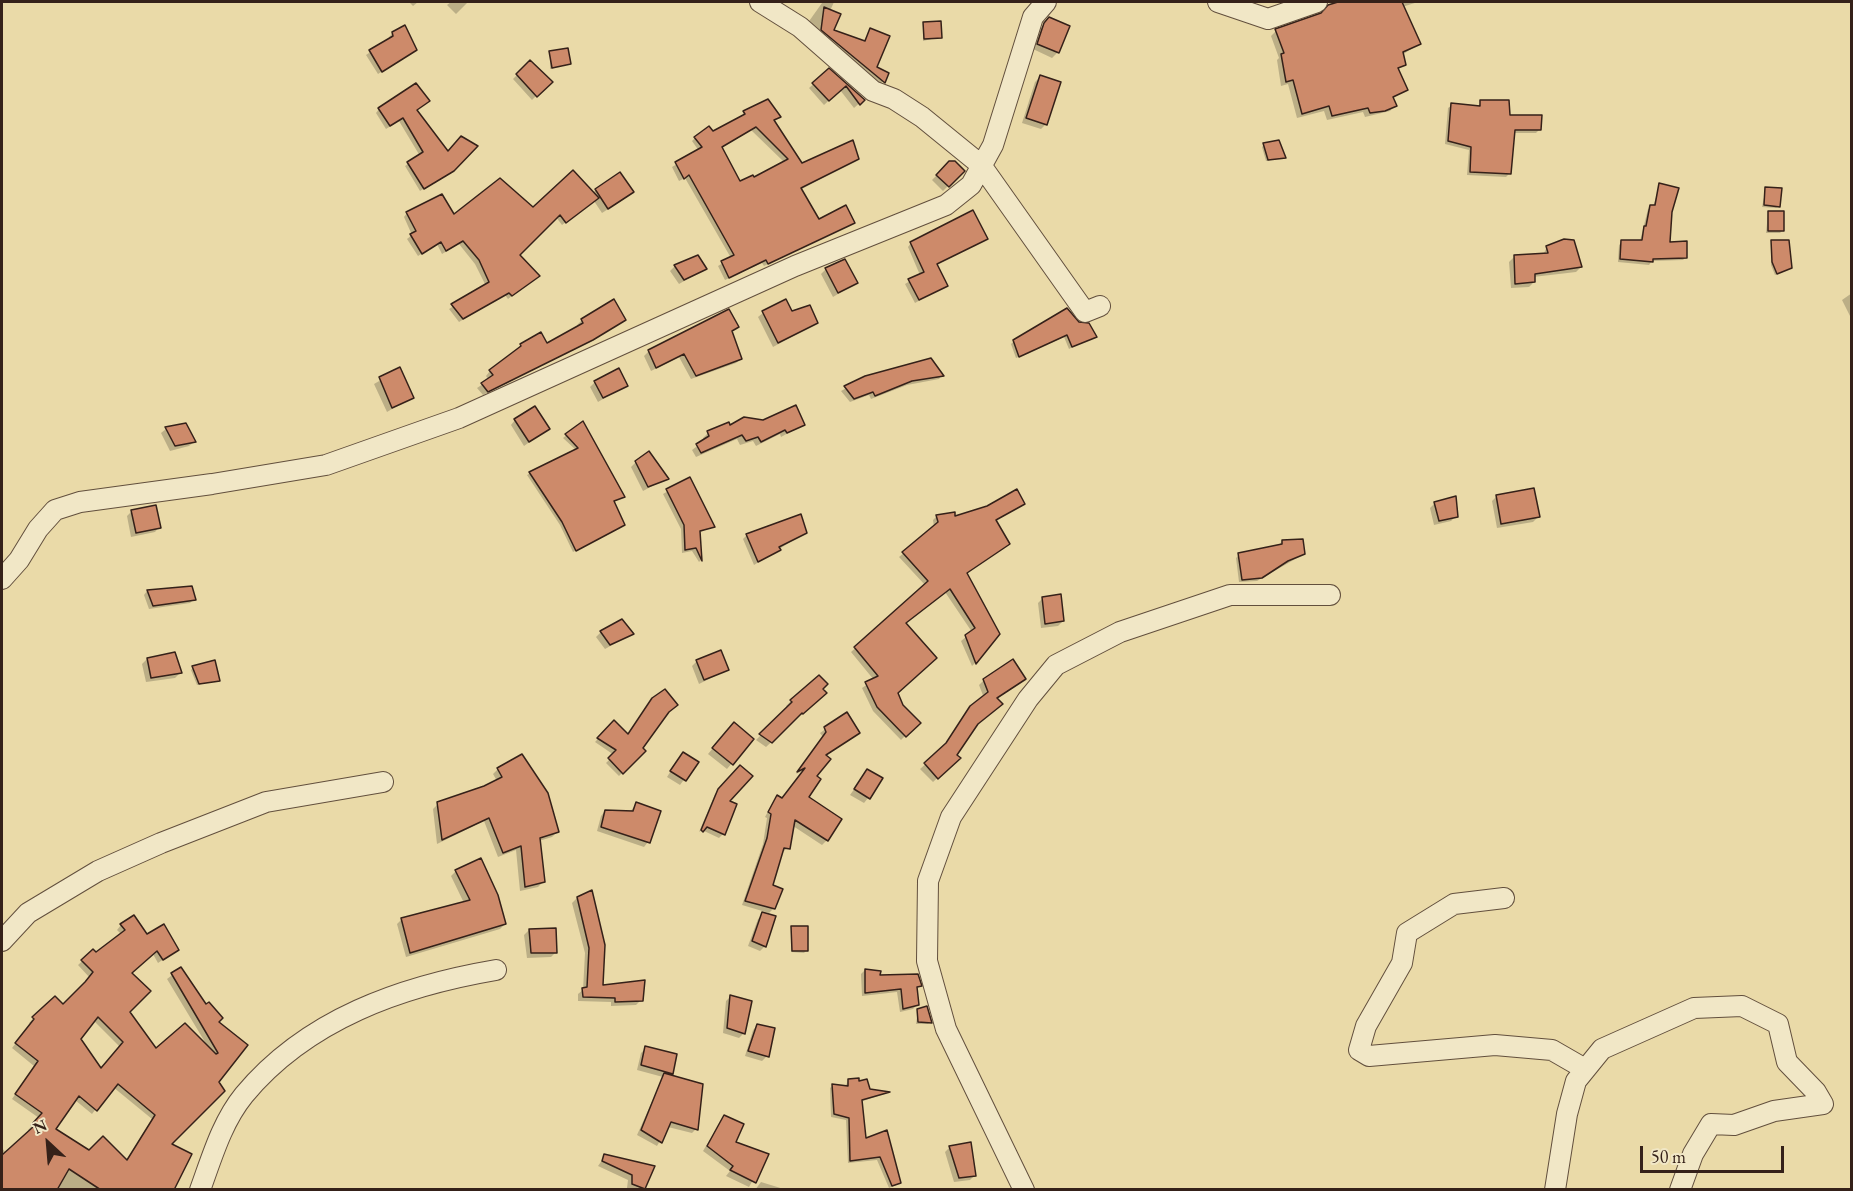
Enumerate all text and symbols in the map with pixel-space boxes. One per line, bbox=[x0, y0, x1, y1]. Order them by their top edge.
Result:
north arrow bbox=[18, 1113, 78, 1173]
text: N bbox=[29, 1114, 50, 1139]
scale bar bbox=[1643, 1134, 1787, 1172]
text: 50 m bbox=[1651, 1145, 1686, 1168]

